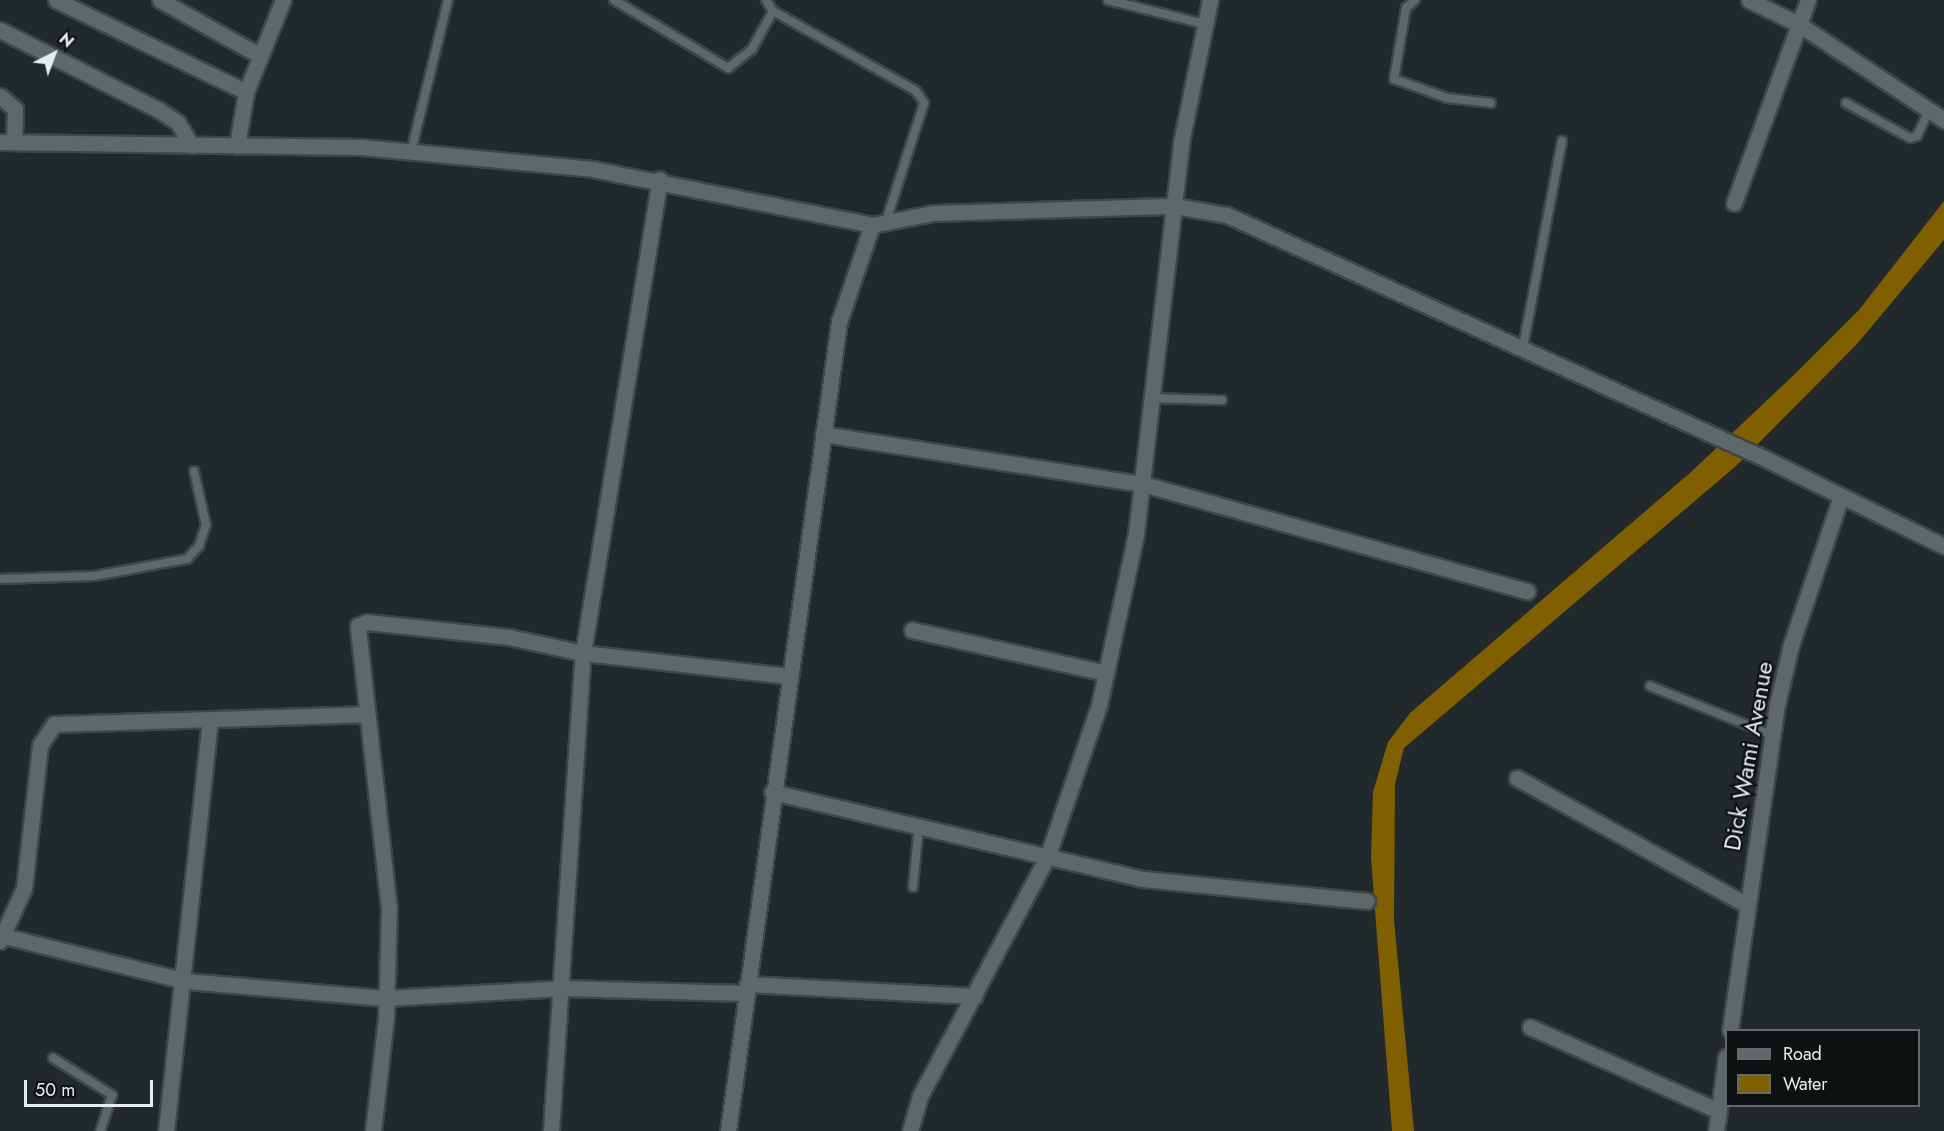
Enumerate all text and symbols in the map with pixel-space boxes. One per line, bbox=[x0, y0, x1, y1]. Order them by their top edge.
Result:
north arrow bbox=[24, 24, 84, 84]
text: N bbox=[54, 27, 79, 53]
street label: Dick Wami Avenue bbox=[1717, 659, 1779, 853]
legend bbox=[1725, 1029, 1920, 1107]
text: Road bbox=[1783, 1041, 1822, 1067]
scale bar bbox=[27, 1068, 156, 1106]
text: Water bbox=[1783, 1071, 1827, 1097]
text: 50 m bbox=[35, 1077, 75, 1103]

